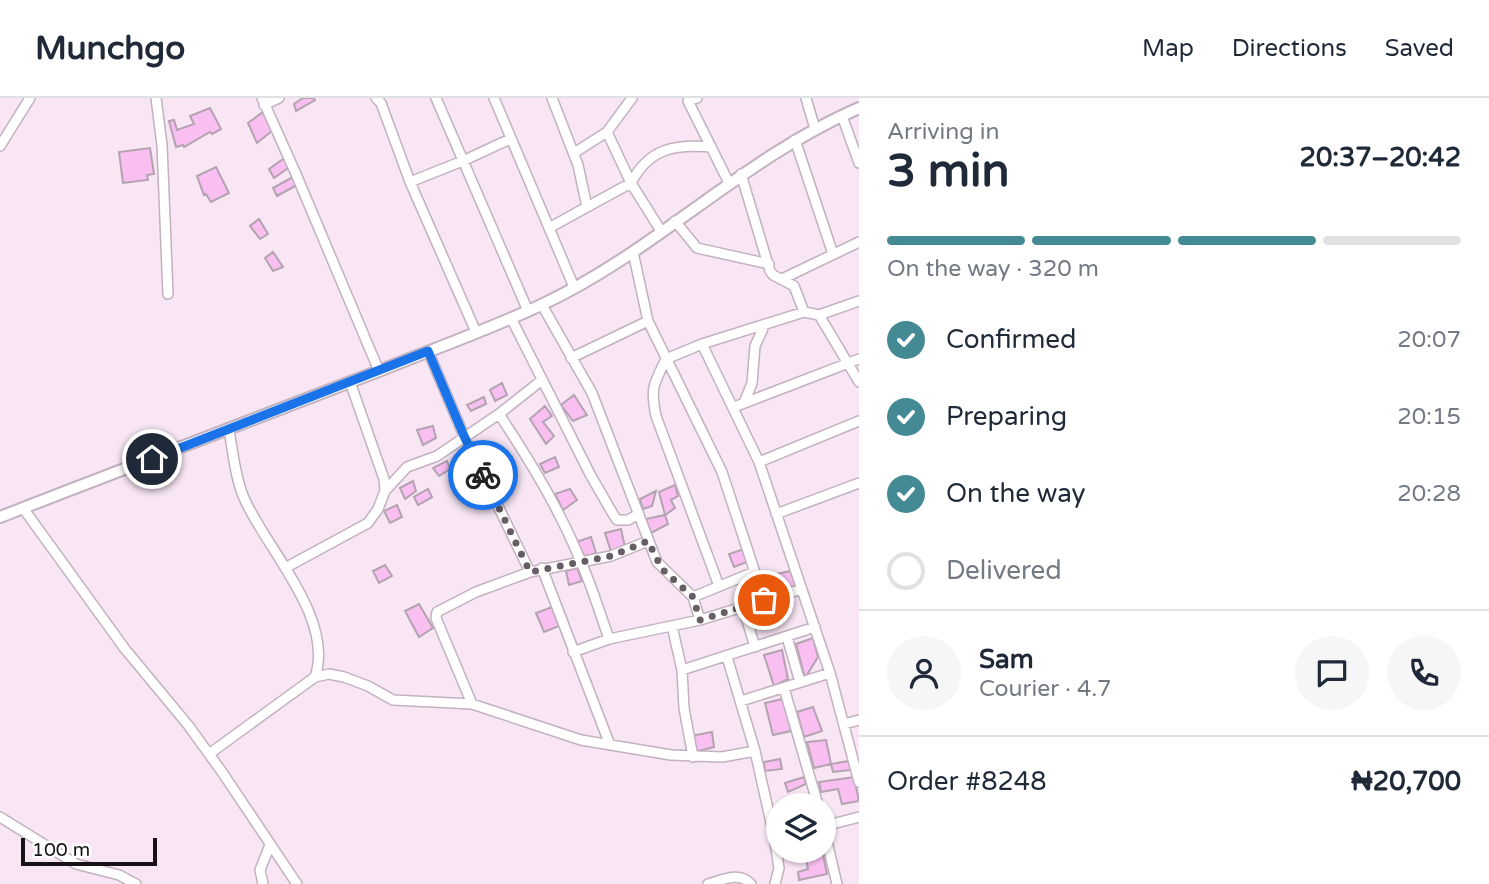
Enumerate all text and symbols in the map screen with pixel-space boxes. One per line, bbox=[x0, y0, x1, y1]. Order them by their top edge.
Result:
text: Munchgo bbox=[35, 29, 185, 68]
text: Map bbox=[1142, 34, 1194, 63]
text: Directions bbox=[1232, 34, 1347, 63]
text: Saved bbox=[1385, 34, 1454, 63]
text: Arriving in bbox=[887, 118, 1000, 146]
text: 20:37–20:42 bbox=[1300, 142, 1461, 173]
text: 3 min bbox=[887, 144, 1010, 199]
text: On the way · 320 m bbox=[887, 255, 1099, 283]
icon: check bbox=[887, 321, 925, 359]
text: Confirmed bbox=[946, 324, 1076, 355]
text: 20:07 bbox=[1397, 326, 1461, 354]
icon: check bbox=[887, 398, 925, 436]
text: Preparing bbox=[946, 401, 1067, 432]
text: 20:15 bbox=[1397, 403, 1461, 431]
pin bbox=[122, 429, 182, 489]
icon: home bbox=[133, 440, 171, 478]
courier bbox=[448, 440, 518, 510]
icon: bike bbox=[464, 456, 502, 494]
icon: check bbox=[887, 475, 925, 513]
text: On the way bbox=[946, 478, 1086, 509]
text: 20:28 bbox=[1397, 480, 1461, 508]
text: Delivered bbox=[946, 555, 1062, 586]
pin bbox=[734, 570, 794, 630]
icon: bag bbox=[745, 581, 783, 619]
button: person bbox=[887, 636, 961, 710]
button: chat bbox=[1295, 636, 1369, 710]
button: phone bbox=[1387, 636, 1461, 710]
text: Sam bbox=[979, 644, 1034, 675]
text: Courier · 4.7 bbox=[979, 675, 1112, 703]
text: Order #8248 bbox=[887, 766, 1047, 797]
text: ₦20,700 bbox=[1351, 766, 1461, 797]
map controls bbox=[766, 793, 836, 863]
button: layers bbox=[766, 793, 836, 863]
scale bar bbox=[21, 835, 158, 867]
text: 100 m bbox=[32, 839, 90, 861]

